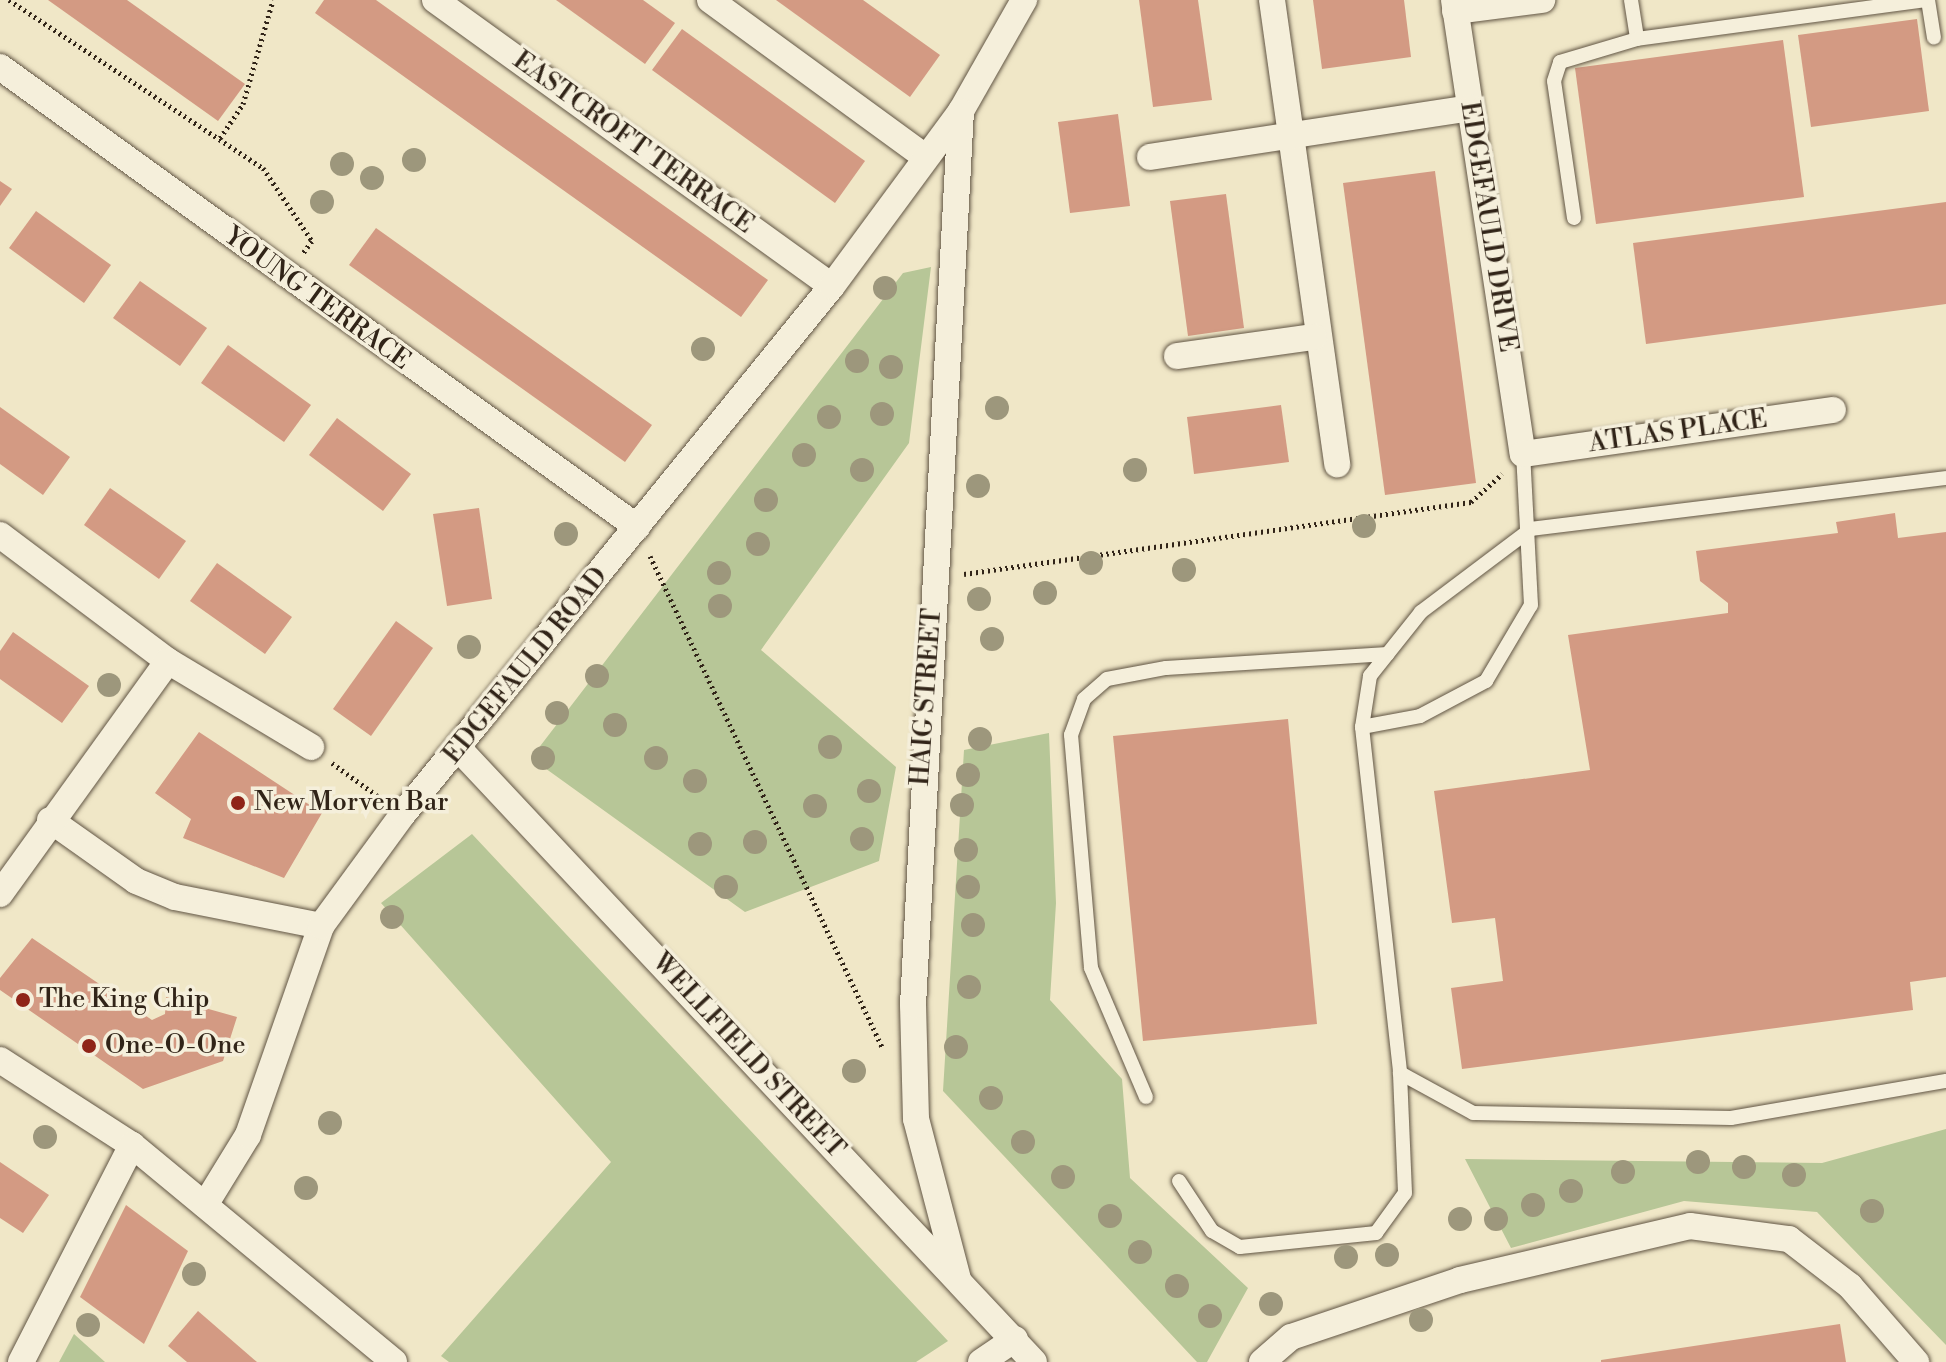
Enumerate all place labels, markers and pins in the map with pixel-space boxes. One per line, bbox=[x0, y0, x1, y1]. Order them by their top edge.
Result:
place label: New Morven Bar bbox=[254, 787, 448, 819]
marker: New Morven Bar bbox=[229, 794, 247, 812]
place label: The King Chip bbox=[39, 984, 210, 1016]
marker: The King Chip bbox=[14, 991, 32, 1009]
place label: One-O-One bbox=[105, 1030, 246, 1062]
marker: One-O-One bbox=[80, 1037, 98, 1055]

